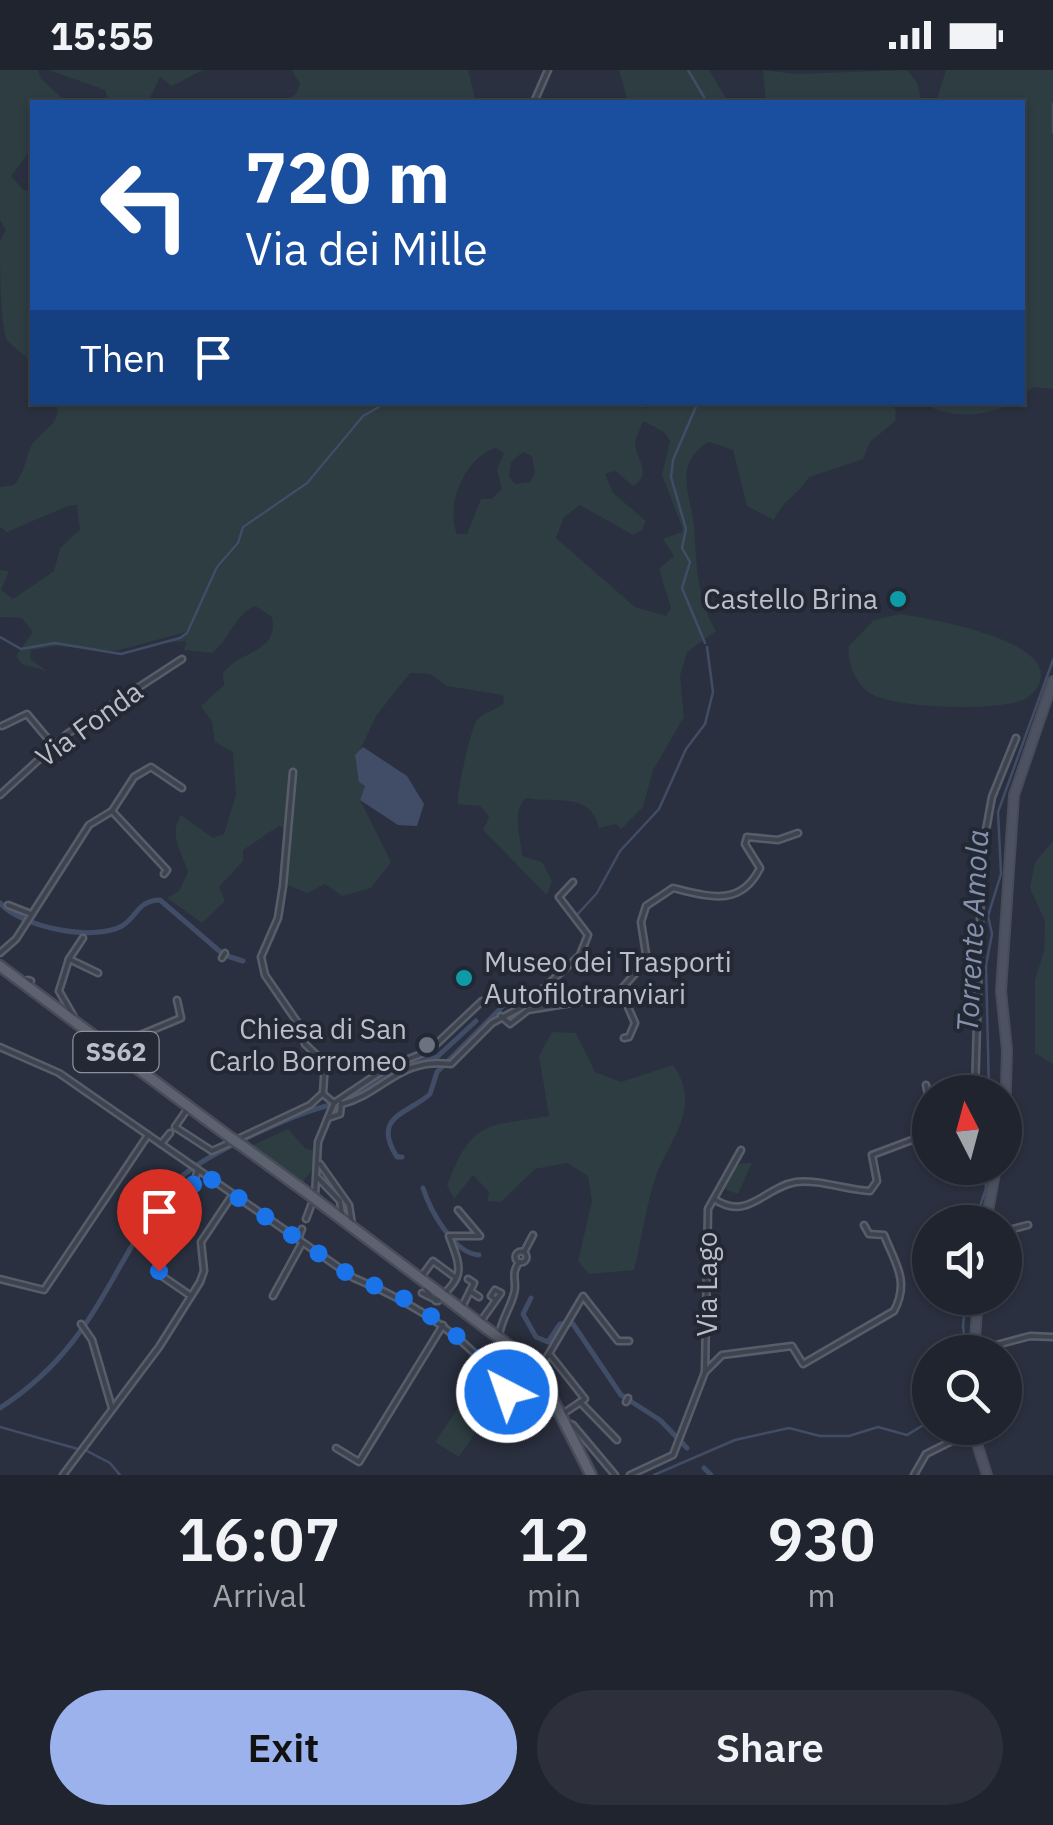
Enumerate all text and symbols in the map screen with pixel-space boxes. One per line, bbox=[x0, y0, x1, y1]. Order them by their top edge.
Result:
text: 15:55 bbox=[50, 11, 154, 60]
text: 720 m bbox=[245, 131, 450, 222]
icon: left bbox=[80, 140, 210, 270]
text: Via dei Mille bbox=[245, 219, 488, 277]
icon: arrive bbox=[186, 330, 241, 385]
text: Then bbox=[80, 333, 166, 382]
place label: Castello Brina bbox=[703, 580, 878, 617]
marker: Castello Brina bbox=[887, 588, 909, 610]
street label: Via Fonda bbox=[28, 672, 150, 775]
water label: Torrente Amola bbox=[947, 828, 996, 1033]
place label: Museo dei Trasporti Autofilotranviari bbox=[484, 943, 732, 1012]
marker: Museo dei Trasporti Autofilotranviari bbox=[453, 967, 475, 989]
place label: Chiesa di San Carlo Borromeo bbox=[209, 1010, 407, 1079]
road number: SS62 bbox=[74, 1032, 158, 1072]
marker: Chiesa di San Carlo Borromeo bbox=[416, 1034, 438, 1056]
north arrow bbox=[912, 1075, 1022, 1185]
map controls bbox=[912, 1075, 1022, 1445]
pin bbox=[117, 1169, 202, 1272]
icon: arrive bbox=[132, 1184, 187, 1239]
button: sound bbox=[912, 1205, 1022, 1315]
street label: Via Lago bbox=[688, 1232, 725, 1336]
button: search bbox=[912, 1335, 1022, 1445]
position arrow bbox=[455, 1340, 559, 1444]
text: 16:07 bbox=[177, 1499, 341, 1578]
text: 12 bbox=[518, 1499, 590, 1578]
text: 930 bbox=[768, 1499, 876, 1578]
text: Arrival bbox=[212, 1574, 306, 1616]
text: min bbox=[527, 1574, 581, 1616]
text: m bbox=[808, 1574, 835, 1616]
button: Exit bbox=[50, 1690, 517, 1805]
button: Share bbox=[537, 1690, 1003, 1805]

